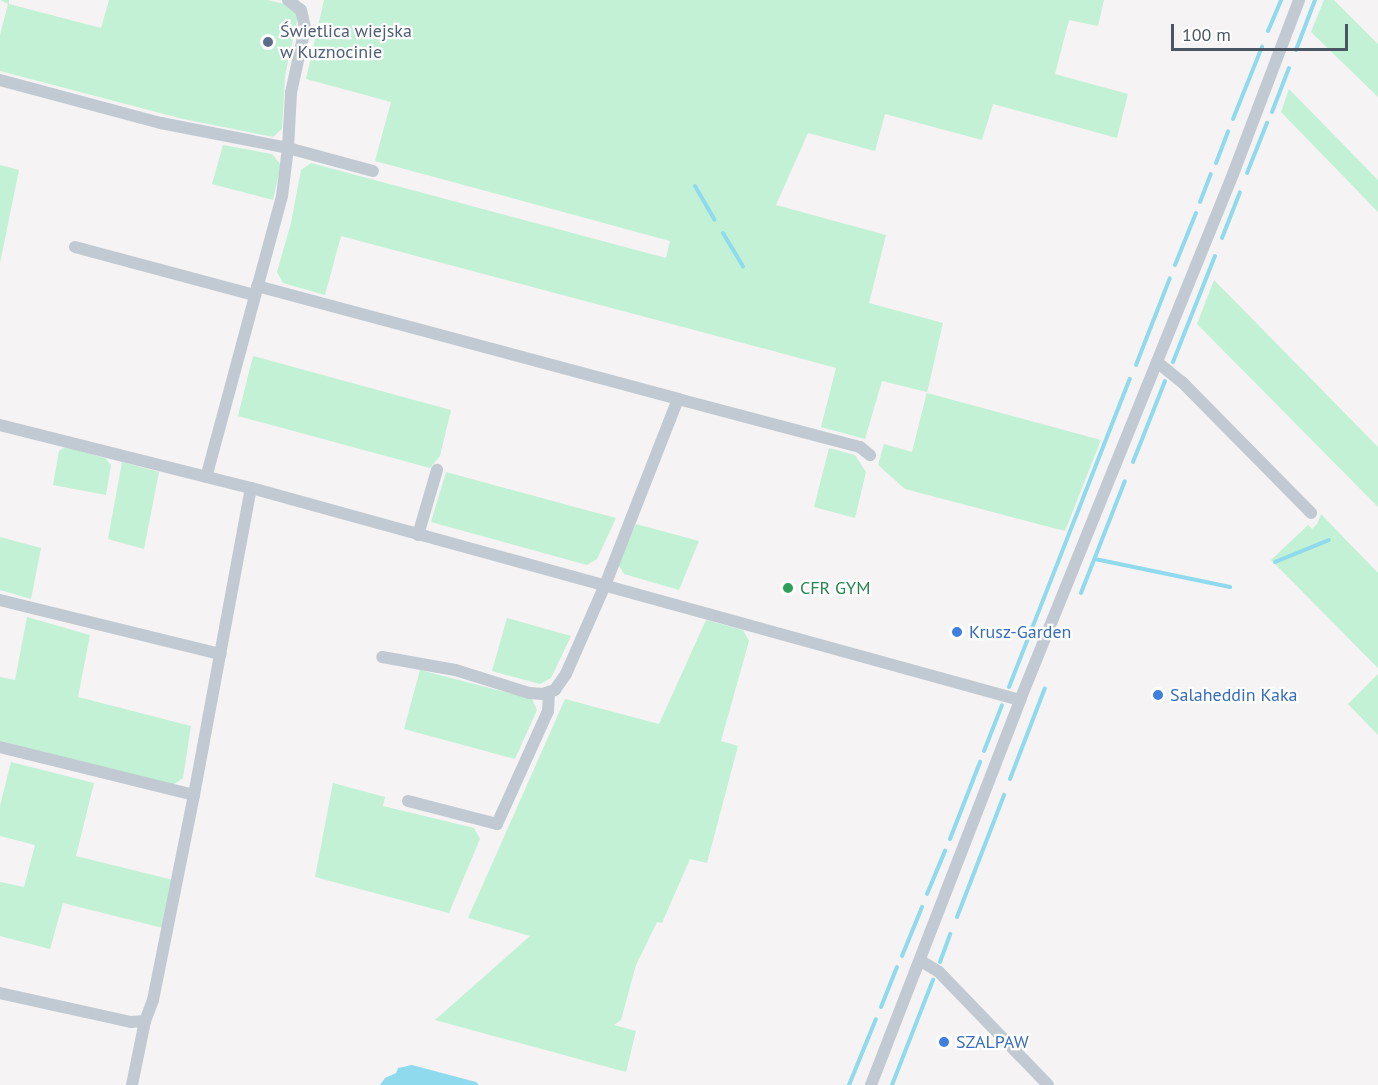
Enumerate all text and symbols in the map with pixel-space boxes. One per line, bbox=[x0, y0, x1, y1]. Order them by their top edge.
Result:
scale bar bbox=[1174, 12, 1351, 50]
place label: Świetlica wiejska w Kuznocinie bbox=[280, 21, 412, 63]
text: 100 m bbox=[1182, 23, 1231, 46]
marker: Świetlica wiejska w Kuznocinie bbox=[261, 35, 275, 49]
place label: CFR GYM bbox=[800, 577, 870, 599]
marker: CFR GYM bbox=[781, 581, 795, 595]
place label: Krusz-Garden bbox=[969, 621, 1071, 643]
marker: Krusz-Garden bbox=[950, 625, 964, 639]
place label: Salaheddin Kaka bbox=[1170, 684, 1297, 706]
marker: Salaheddin Kaka bbox=[1151, 688, 1165, 702]
place label: SZALPAW bbox=[956, 1031, 1029, 1053]
marker: SZALPAW bbox=[937, 1035, 951, 1049]

